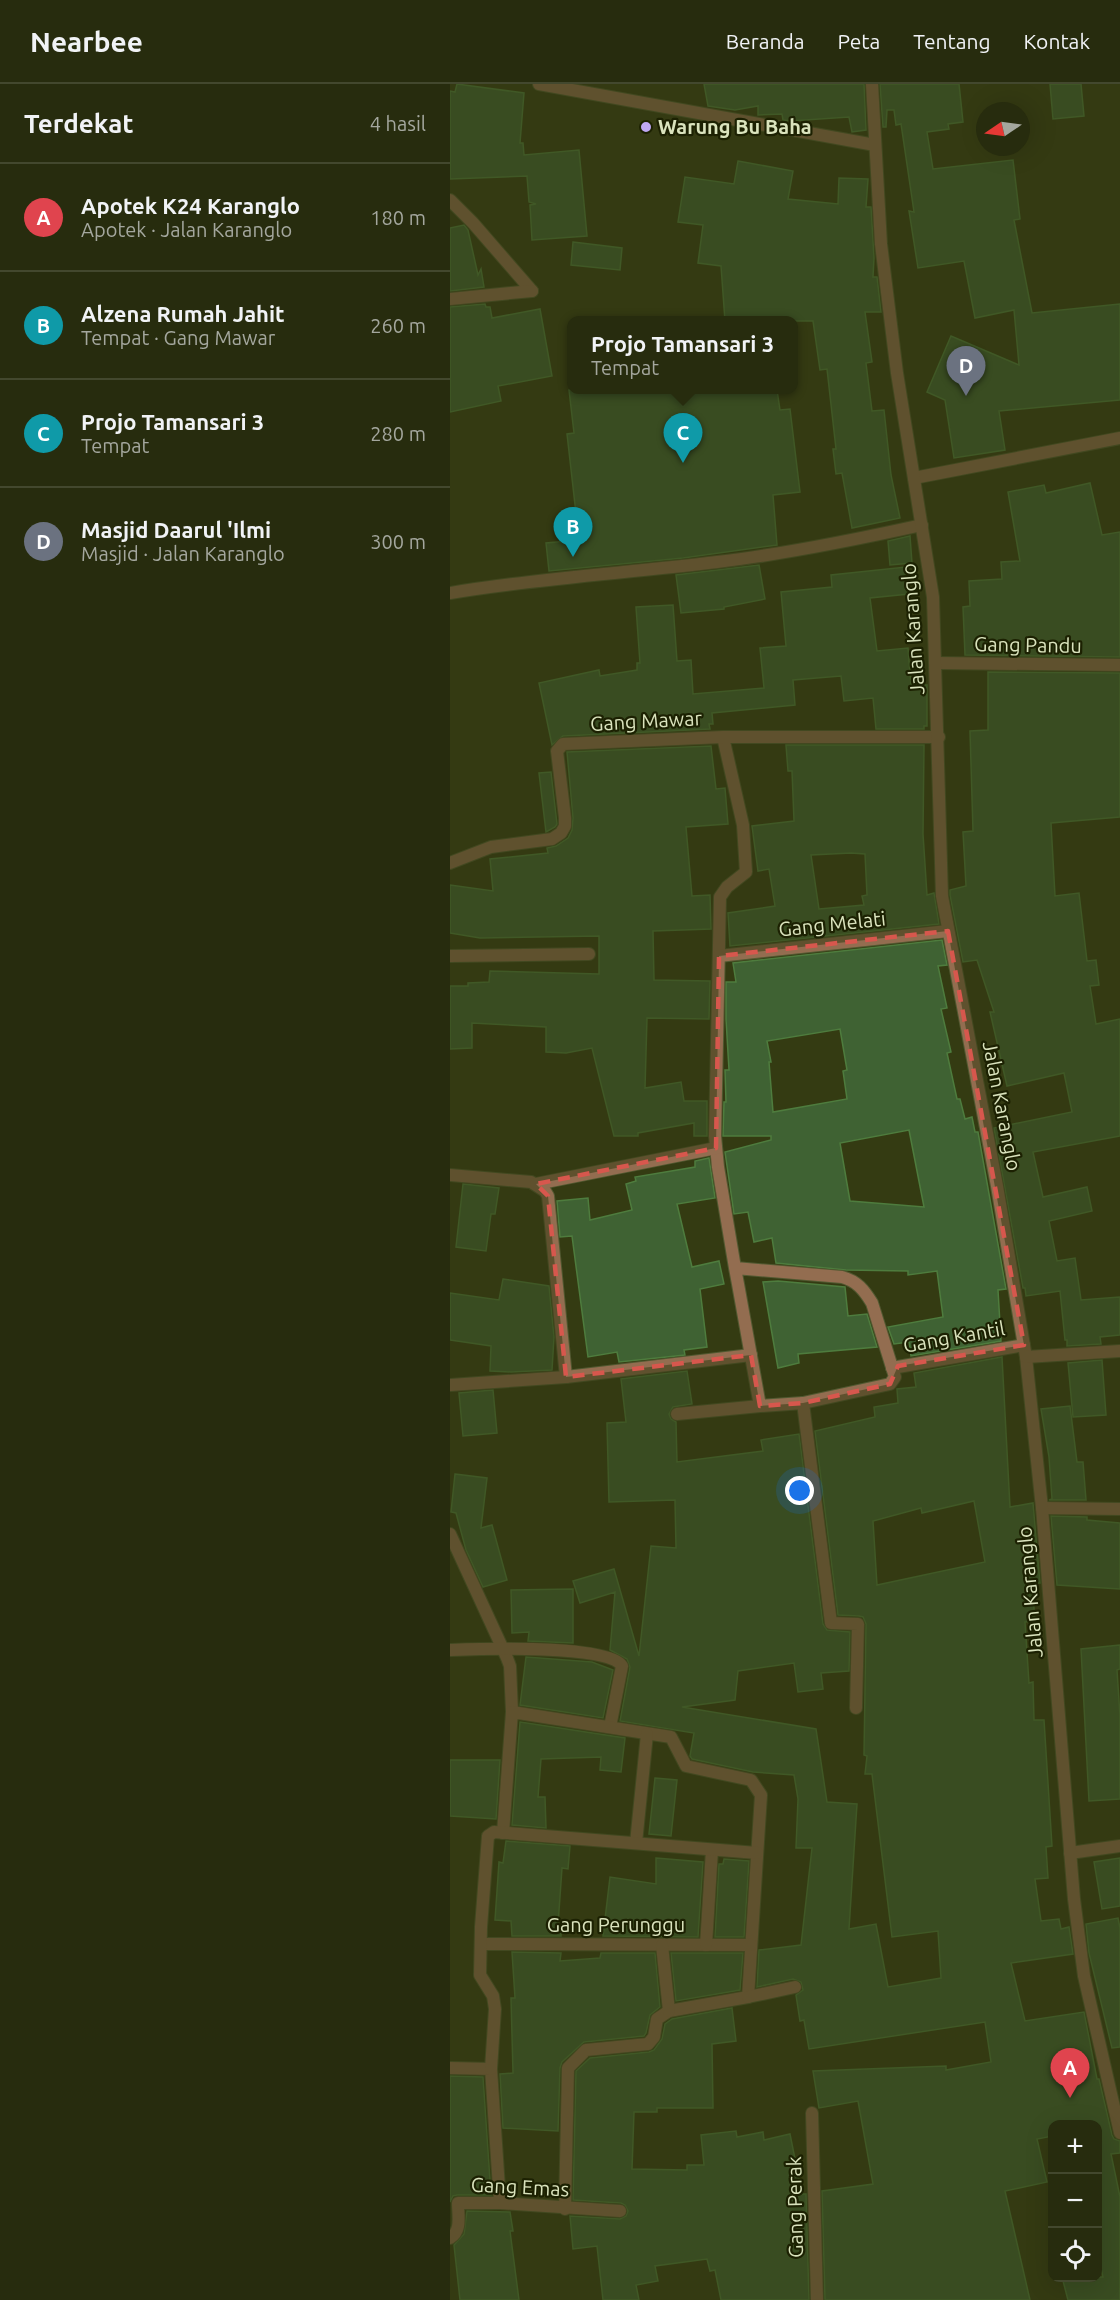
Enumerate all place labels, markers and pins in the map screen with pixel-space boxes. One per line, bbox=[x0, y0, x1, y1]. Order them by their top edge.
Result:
place label: Warung Bu Baha bbox=[658, 115, 812, 138]
marker: Warung Bu Baha bbox=[639, 120, 653, 134]
pin: D bbox=[946, 346, 986, 396]
pin: C bbox=[664, 414, 702, 463]
pin: B bbox=[554, 508, 592, 557]
pin: A bbox=[1050, 2048, 1090, 2098]

